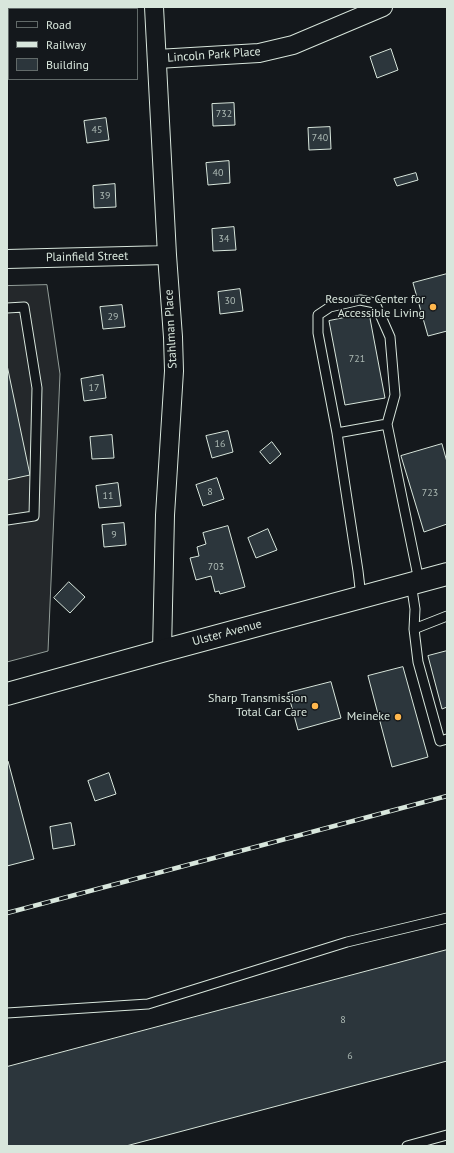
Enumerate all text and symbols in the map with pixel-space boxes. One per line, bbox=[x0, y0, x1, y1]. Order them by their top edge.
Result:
legend bbox=[8, 8, 138, 80]
text: Road bbox=[46, 17, 71, 32]
text: Railway bbox=[46, 37, 86, 52]
street label: Lincoln Park Place bbox=[167, 45, 261, 65]
text: Building bbox=[46, 57, 89, 72]
house number: 732 bbox=[216, 108, 232, 120]
house number: 45 bbox=[92, 124, 102, 136]
house number: 740 bbox=[312, 132, 328, 144]
house number: 40 bbox=[213, 167, 223, 179]
house number: 39 bbox=[100, 190, 110, 202]
house number: 34 bbox=[219, 233, 229, 245]
street label: Plainfield Street bbox=[46, 249, 128, 265]
street label: Stahlman Place bbox=[162, 289, 180, 369]
place label: Resource Center for Accessible Living bbox=[325, 293, 425, 321]
house number: 30 bbox=[225, 295, 235, 307]
marker: Resource Center for Accessible Living bbox=[428, 302, 438, 312]
house number: 29 bbox=[108, 311, 118, 323]
house number: 721 bbox=[349, 353, 365, 365]
house number: 17 bbox=[89, 382, 99, 394]
house number: 16 bbox=[215, 438, 225, 450]
house number: 8 bbox=[207, 486, 213, 498]
house number: 723 bbox=[422, 487, 438, 499]
house number: 11 bbox=[103, 490, 113, 502]
house number: 9 bbox=[111, 529, 117, 541]
house number: 703 bbox=[208, 561, 224, 573]
street label: Ulster Avenue bbox=[191, 617, 263, 649]
place label: Sharp Transmission Total Car Care bbox=[208, 692, 307, 720]
marker: Sharp Transmission Total Car Care bbox=[310, 701, 320, 711]
place label: Meineke bbox=[347, 710, 390, 724]
marker: Meineke bbox=[393, 712, 403, 722]
house number: 8 bbox=[340, 1014, 346, 1026]
house number: 6 bbox=[347, 1050, 353, 1062]

